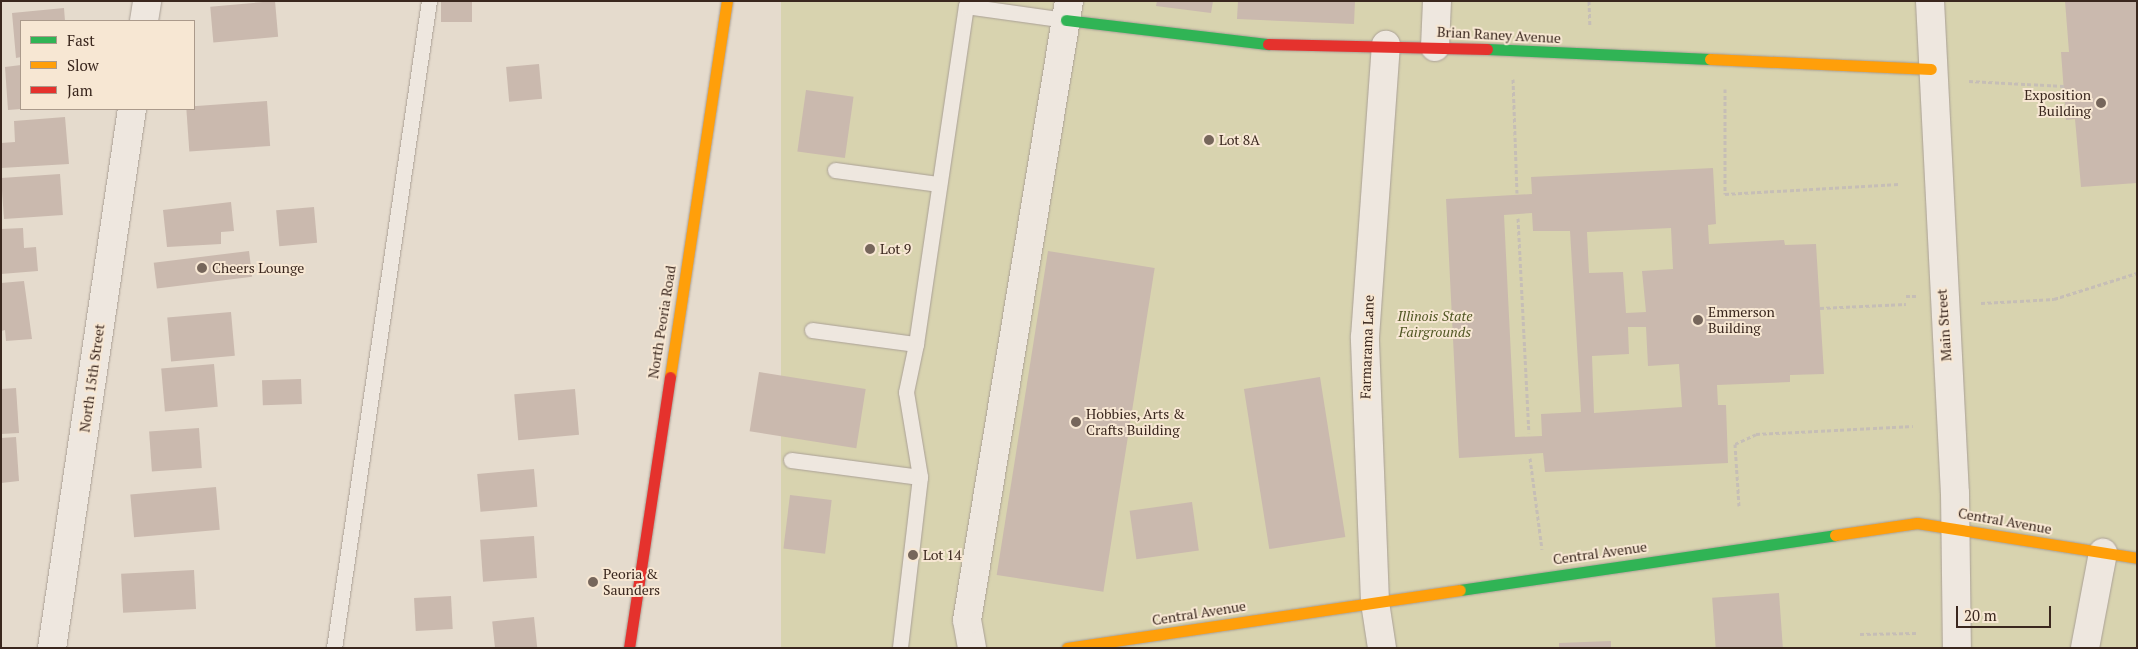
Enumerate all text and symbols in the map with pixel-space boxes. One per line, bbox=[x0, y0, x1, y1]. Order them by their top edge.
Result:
legend bbox=[20, 20, 195, 110]
street label: Brian Raney Avenue bbox=[1436, 23, 1562, 47]
text: Fast bbox=[67, 30, 95, 50]
text: Slow bbox=[67, 55, 99, 75]
text: Jam bbox=[67, 80, 93, 100]
place label: Exposition Building bbox=[2024, 87, 2091, 120]
marker: Exposition Building bbox=[2095, 97, 2107, 109]
place label: Lot 8A bbox=[1219, 132, 1260, 148]
marker: Lot 8A bbox=[1203, 134, 1215, 146]
place label: Lot 9 bbox=[880, 241, 911, 257]
marker: Lot 9 bbox=[864, 243, 876, 255]
place label: Cheers Lounge bbox=[212, 260, 304, 276]
marker: Cheers Lounge bbox=[196, 262, 208, 274]
street label: North Peoria Road bbox=[645, 264, 679, 380]
street label: Main Street bbox=[1933, 288, 1955, 362]
street label: Farmarama Lane bbox=[1357, 295, 1377, 399]
place label: Emmerson Building bbox=[1708, 304, 1775, 336]
park label: Illinois State Fairgrounds bbox=[1397, 308, 1473, 341]
marker: Emmerson Building bbox=[1692, 314, 1704, 326]
street label: North 15th Street bbox=[76, 323, 108, 433]
place label: Hobbies, Arts & Crafts Building bbox=[1086, 406, 1186, 438]
marker: Hobbies, Arts & Crafts Building bbox=[1070, 416, 1082, 428]
street label: Central Avenue bbox=[1957, 504, 2053, 538]
street label: Central Avenue bbox=[1552, 538, 1648, 568]
place label: Lot 14 bbox=[923, 547, 962, 563]
marker: Lot 14 bbox=[907, 549, 919, 561]
place label: Peoria & Saunders bbox=[603, 566, 660, 598]
marker: Peoria & Saunders bbox=[587, 576, 599, 588]
scale bar bbox=[1958, 596, 2053, 628]
street label: Central Avenue bbox=[1151, 597, 1247, 629]
text: 20 m bbox=[1964, 605, 1997, 625]

